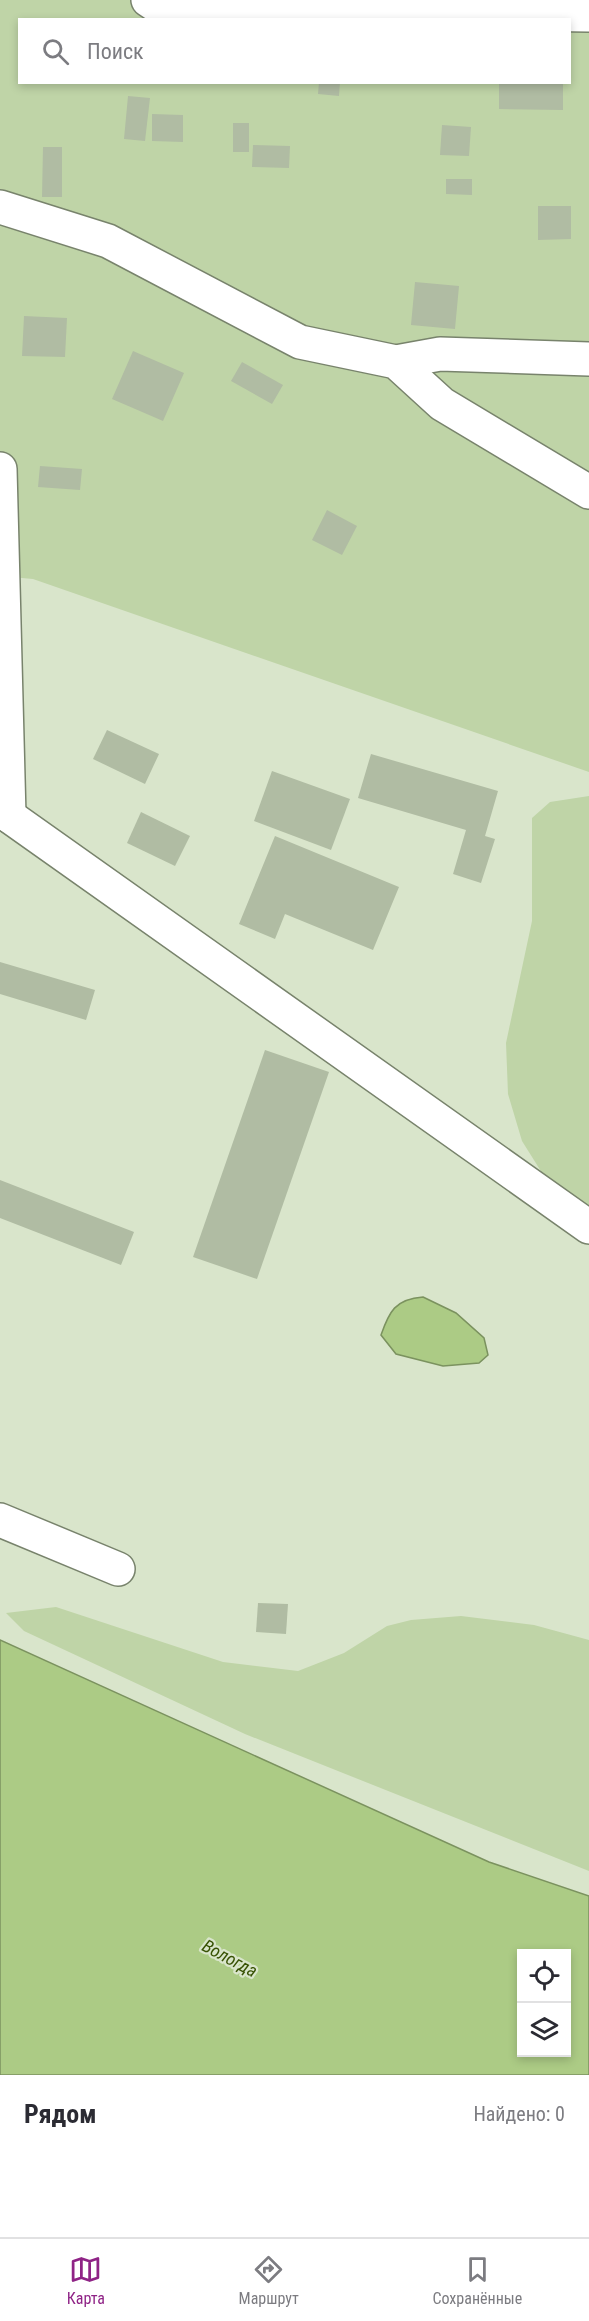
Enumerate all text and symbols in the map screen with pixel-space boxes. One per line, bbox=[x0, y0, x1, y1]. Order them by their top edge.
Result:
search box bbox=[18, 18, 571, 84]
icon: search bbox=[39, 35, 72, 68]
text: Поиск bbox=[87, 39, 144, 64]
water label: Вологда bbox=[199, 1935, 261, 1981]
map controls bbox=[517, 1949, 571, 2057]
button: locate bbox=[517, 1949, 571, 2003]
button: layers bbox=[517, 2003, 571, 2057]
text: Рядом bbox=[24, 2099, 96, 2129]
text: Найдено: 0 bbox=[473, 2102, 565, 2126]
tab: Карта bbox=[67, 2253, 105, 2308]
tab: Маршрут bbox=[239, 2253, 299, 2308]
tab: Сохранённые bbox=[432, 2253, 522, 2308]

